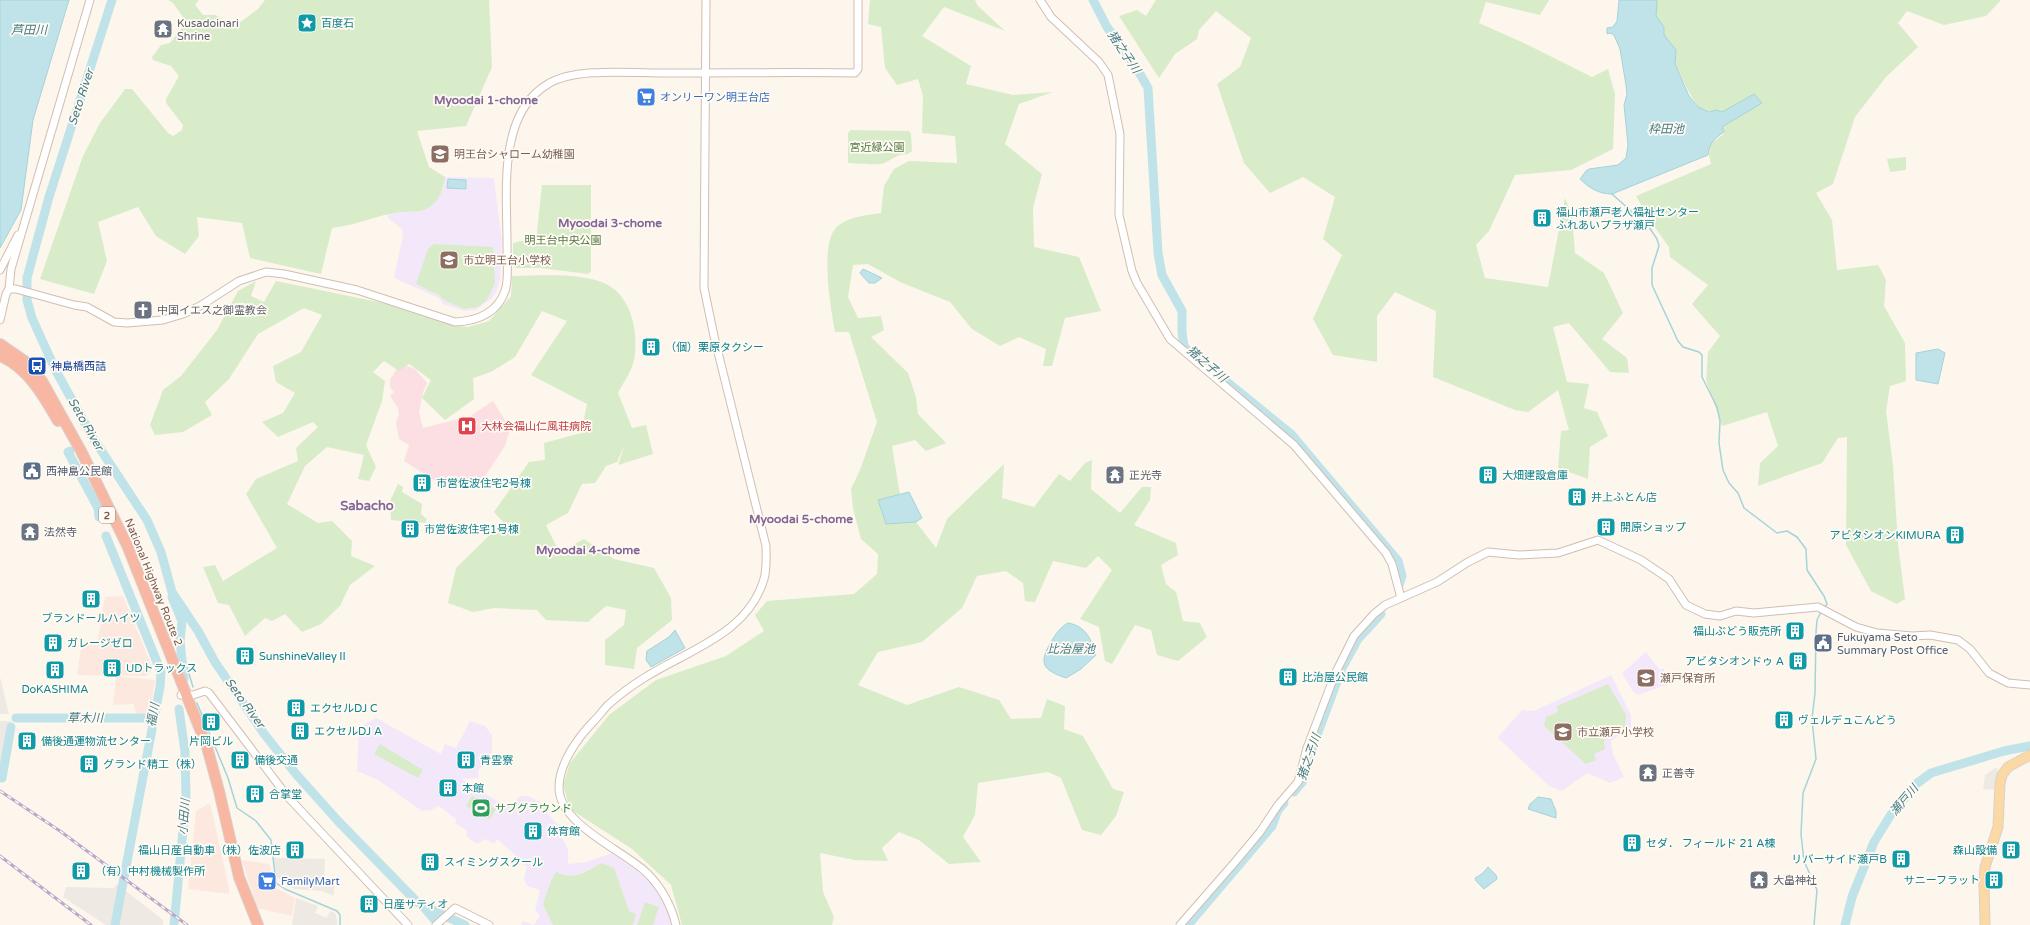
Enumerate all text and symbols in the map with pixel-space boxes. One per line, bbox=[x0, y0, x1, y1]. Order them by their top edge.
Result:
place icon: 百度石 bbox=[296, 12, 318, 34]
place label: Kusadoinari Shrine bbox=[177, 17, 239, 43]
place label: 百度石 bbox=[321, 17, 354, 30]
temple icon: Kusadoinari Shrine bbox=[152, 18, 174, 40]
water label: 芦田川 bbox=[11, 23, 49, 37]
water label: 猪之子川 bbox=[1105, 28, 1144, 77]
water label: Seto River bbox=[65, 66, 97, 127]
supermarket icon: オンリーワン明王台店 bbox=[635, 86, 657, 108]
place label: オンリーワン明王台店 bbox=[660, 91, 770, 104]
district label: Myoodai 1-chome bbox=[434, 93, 538, 108]
water label: 枠田池 bbox=[1648, 122, 1685, 136]
park label: 宮近緑公園 bbox=[850, 141, 905, 154]
school or university icon: 明王台シャローム幼稚園 bbox=[429, 143, 451, 165]
place label: 明王台シャローム幼稚園 bbox=[454, 148, 575, 161]
place label: 福山市瀬戸老人福祉センター ふれあいプラザ瀬戸 bbox=[1556, 206, 1699, 232]
building icon: 福山市瀬戸老人福祉センター ふれあいプラザ瀬戸 bbox=[1531, 207, 1553, 229]
district label: Myoodai 3-chome bbox=[558, 216, 662, 231]
park label: 明王台中央公園 bbox=[525, 234, 602, 247]
school or university icon: 市立明王台小学校 bbox=[438, 249, 460, 271]
place label: 市立明王台小学校 bbox=[463, 254, 551, 267]
church icon: 中国イエス之御霊教会 bbox=[132, 299, 154, 321]
place label: 中国イエス之御霊教会 bbox=[157, 304, 267, 317]
building icon: （個）栗原タクシー bbox=[640, 336, 662, 358]
place label: （個）栗原タクシー bbox=[665, 341, 764, 354]
water label: 猪之子川 bbox=[1184, 343, 1231, 386]
bus stop icon: 神島橋西詰 bbox=[26, 355, 48, 377]
place label: 神島橋西詰 bbox=[51, 360, 106, 373]
water label: Seto River bbox=[65, 395, 107, 454]
hospital icon: 大林会福山仁風荘病院 bbox=[456, 415, 478, 437]
place label: 大林会福山仁風荘病院 bbox=[481, 420, 591, 433]
public building icon: 西神島公民館 bbox=[21, 460, 43, 482]
temple icon: 正光寺 bbox=[1104, 464, 1126, 486]
building icon: 大畑建設倉庫 bbox=[1477, 464, 1499, 486]
place label: 西神島公民館 bbox=[46, 465, 112, 478]
place label: 正光寺 bbox=[1129, 469, 1162, 482]
place label: 大畑建設倉庫 bbox=[1502, 469, 1568, 482]
building icon: 市営佐波住宅2号棟 bbox=[411, 472, 433, 494]
place label: 市営佐波住宅2号棟 bbox=[436, 477, 531, 490]
building icon: 井上ふとん店 bbox=[1566, 486, 1588, 508]
place label: 井上ふとん店 bbox=[1591, 491, 1657, 504]
district label: Sabacho bbox=[340, 498, 394, 514]
road number: 2 bbox=[99, 507, 115, 523]
district label: Myoodai 5-chome bbox=[749, 512, 853, 527]
building icon: 開原ショップ bbox=[1595, 516, 1617, 538]
street label: National Highway Route 2 bbox=[122, 517, 185, 648]
building icon: 市営佐波住宅1号棟 bbox=[399, 518, 421, 540]
temple icon: 法然寺 bbox=[19, 521, 41, 543]
place label: 開原ショップ bbox=[1620, 521, 1686, 534]
place label: 市営佐波住宅1号棟 bbox=[424, 523, 519, 536]
building icon: アビタシオンKIMURA bbox=[1944, 524, 1966, 546]
place label: 法然寺 bbox=[44, 526, 77, 539]
place label: アビタシオンKIMURA bbox=[1829, 529, 1941, 542]
district label: Myoodai 4-chome bbox=[536, 543, 640, 558]
building icon: ブランドールハイツ bbox=[80, 588, 102, 610]
place label: ブランドールハイツ bbox=[42, 612, 140, 625]
building icon: 福山ぶどう販売所 bbox=[1784, 620, 1806, 642]
place label: 福山ぶどう販売所 bbox=[1693, 625, 1782, 638]
place label: Fukuyama Seto Summary Post Office bbox=[1837, 631, 1948, 657]
building icon: ガレージゼロ bbox=[42, 632, 64, 654]
public building icon: Fukuyama Seto Summary Post Office bbox=[1812, 632, 1834, 654]
place label: ガレージゼロ bbox=[67, 637, 133, 650]
water label: 比治屋池 bbox=[1047, 642, 1096, 656]
building icon: SunshineValleyⅡ bbox=[234, 645, 256, 667]
place label: SunshineValleyⅡ bbox=[259, 650, 348, 663]
building icon: アビタシオンドゥ A bbox=[1787, 650, 1809, 672]
place label: アビタシオンドゥ A bbox=[1685, 655, 1784, 668]
building icon: UDトラックス bbox=[101, 657, 123, 679]
building icon: DoKASHIMA bbox=[44, 659, 66, 681]
place label: UDトラックス bbox=[126, 662, 197, 675]
building icon: 比治屋公民館 bbox=[1277, 666, 1299, 688]
school or university icon: 瀬戸保育所 bbox=[1635, 667, 1657, 689]
place label: 比治屋公民館 bbox=[1302, 671, 1368, 684]
place label: 瀬戸保育所 bbox=[1660, 672, 1716, 685]
water label: Seto River bbox=[222, 675, 269, 732]
place label: DoKASHIMA bbox=[22, 683, 89, 696]
building icon: エクセルDJ C bbox=[285, 697, 307, 719]
water label: 福川 bbox=[144, 700, 162, 728]
place label: エクセルDJ C bbox=[310, 702, 378, 715]
building icon: ヴェルデュこんどう bbox=[1773, 709, 1795, 731]
water label: 草木川 bbox=[67, 711, 105, 725]
building icon: 片岡ビル bbox=[200, 711, 222, 733]
place label: ヴェルデュこんどう bbox=[1798, 714, 1897, 727]
building icon: エクセルDJ A bbox=[289, 720, 311, 742]
school or university icon: 市立瀬戸小学校 bbox=[1552, 721, 1574, 743]
place label: エクセルDJ A bbox=[314, 725, 382, 738]
place label: 市立瀬戸小学校 bbox=[1577, 726, 1654, 739]
building icon: 備後通運物流センター bbox=[16, 730, 38, 752]
water label: 猪之子川 bbox=[1295, 730, 1324, 782]
place label: 備後通運物流センター bbox=[41, 735, 151, 748]
place label: 片岡ビル bbox=[189, 735, 233, 748]
building icon: 備後交通 bbox=[229, 749, 251, 771]
building icon: 青雲寮 bbox=[455, 749, 477, 771]
building icon: グランド精工（株） bbox=[78, 753, 100, 775]
place label: 備後交通 bbox=[254, 754, 298, 767]
place label: 青雲寮 bbox=[480, 754, 513, 767]
place label: グランド精工（株） bbox=[103, 758, 202, 771]
temple icon: 正善寺 bbox=[1637, 762, 1659, 784]
place label: 正善寺 bbox=[1662, 767, 1695, 780]
building icon: 本館 bbox=[437, 777, 459, 799]
water label: 瀬戸川 bbox=[1887, 780, 1922, 818]
place label: 本館 bbox=[462, 782, 484, 795]
building icon: 合掌堂 bbox=[244, 783, 266, 805]
place label: 合掌堂 bbox=[269, 788, 302, 801]
water label: 小田川 bbox=[175, 796, 193, 836]
sports icon: サブグラウンド bbox=[470, 797, 492, 819]
place label: サブグラウンド bbox=[495, 802, 572, 815]
building icon: 体育館 bbox=[522, 820, 544, 842]
place label: 体育館 bbox=[547, 825, 580, 838]
building icon: セダ． フィールド 21 A棟 bbox=[1621, 832, 1643, 854]
place label: セダ． フィールド 21 A棟 bbox=[1646, 837, 1775, 850]
building icon: 福山日産自動車（株）佐波店 bbox=[284, 839, 306, 861]
building icon: 森山設備 bbox=[2000, 839, 2022, 861]
place label: 福山日産自動車（株）佐波店 bbox=[138, 844, 281, 857]
place label: 森山設備 bbox=[1953, 844, 1997, 857]
building icon: リバーサイド瀬戸B bbox=[1890, 848, 1912, 870]
building icon: スイミングスクール bbox=[419, 851, 441, 873]
place label: リバーサイド瀬戸B bbox=[1792, 853, 1887, 866]
place label: スイミングスクール bbox=[444, 856, 543, 869]
building icon: （有）中村機械製作所 bbox=[70, 860, 92, 882]
place label: （有）中村機械製作所 bbox=[95, 865, 206, 878]
temple icon: 大畠神社 bbox=[1748, 869, 1770, 891]
building icon: サニーフラット bbox=[1983, 869, 2005, 891]
supermarket icon: FamilyMart bbox=[256, 870, 278, 892]
place label: 大畠神社 bbox=[1773, 874, 1817, 887]
place label: サニーフラット bbox=[1904, 874, 1980, 887]
place label: FamilyMart bbox=[281, 875, 340, 888]
building icon: 日産サティオ bbox=[358, 893, 380, 915]
place label: 日産サティオ bbox=[383, 898, 448, 911]

